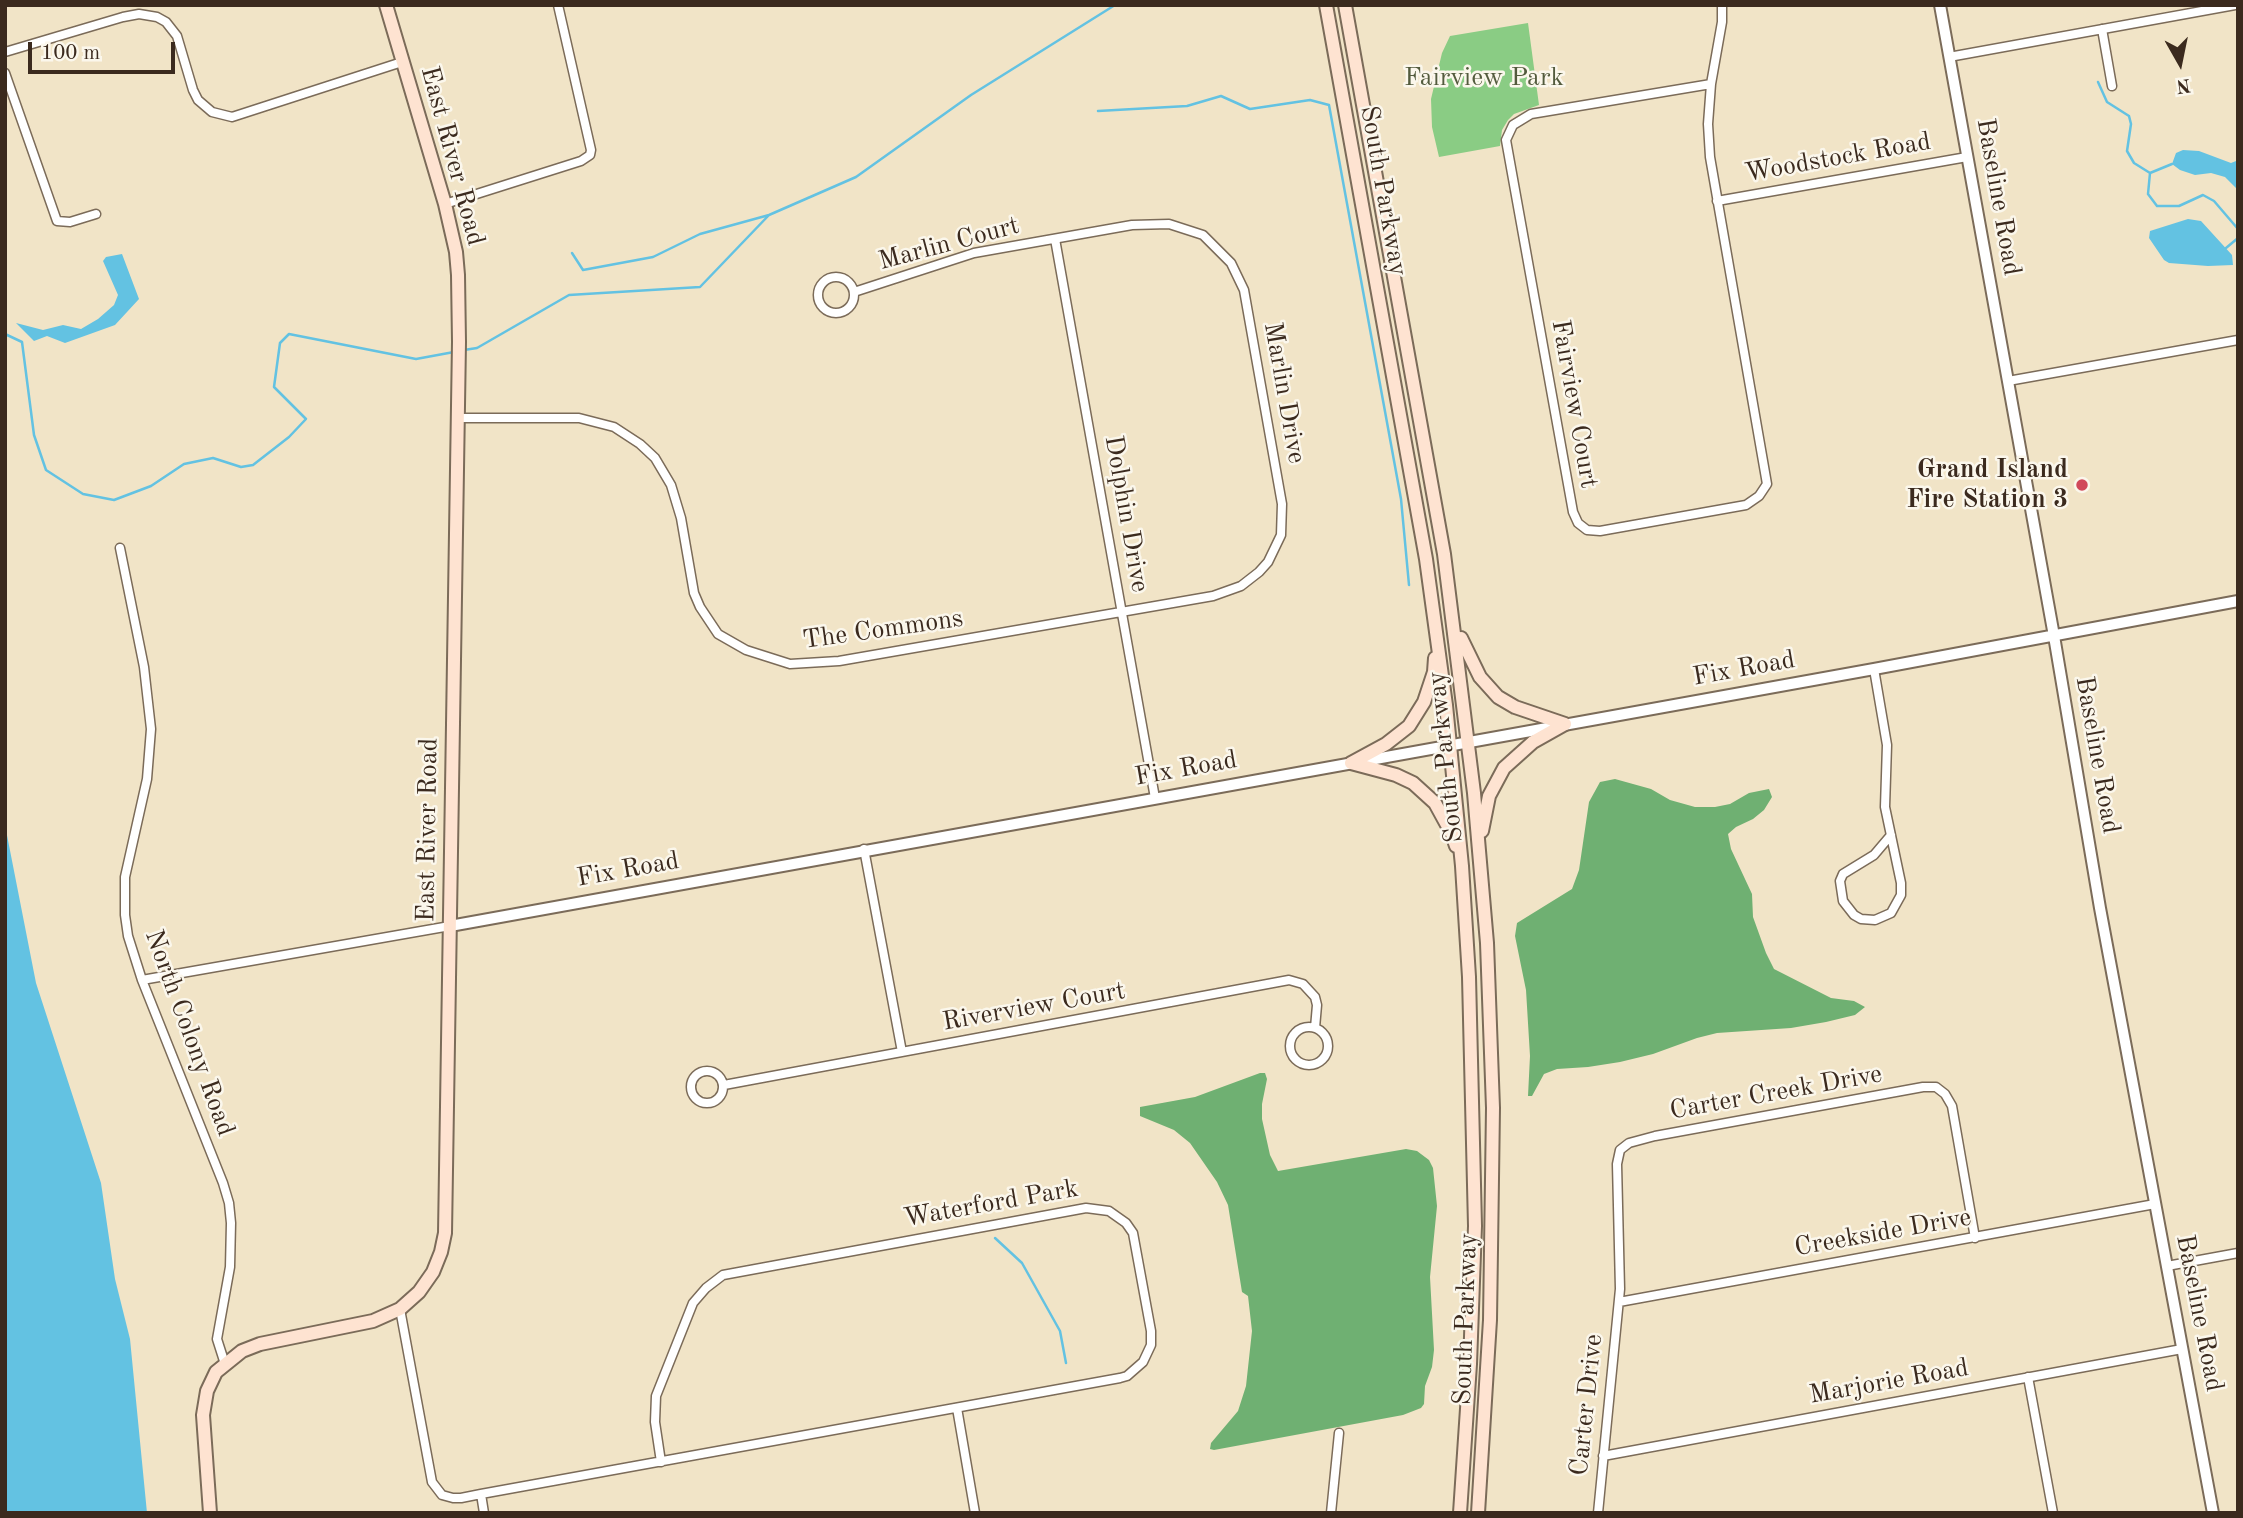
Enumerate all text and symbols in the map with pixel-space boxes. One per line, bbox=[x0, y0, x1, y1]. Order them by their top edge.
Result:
scale bar bbox=[32, 28, 178, 72]
north arrow bbox=[2145, 28, 2215, 98]
text: 100 m bbox=[41, 43, 100, 64]
park label: Fairview Park bbox=[1404, 62, 1564, 94]
street label: East River Road bbox=[413, 63, 491, 249]
text: N bbox=[2175, 74, 2192, 95]
street label: South Parkway bbox=[1353, 103, 1413, 279]
street label: Baseline Road bbox=[1969, 116, 2027, 278]
street label: Woodstock Road bbox=[1743, 126, 1933, 190]
street label: Marlin Court bbox=[875, 210, 1023, 278]
street label: Fairview Court bbox=[1544, 317, 1604, 491]
street label: Marlin Drive bbox=[1256, 320, 1312, 466]
street label: Dolphin Drive bbox=[1097, 433, 1155, 595]
place label: Grand Island Fire Station 3 bbox=[1906, 454, 2068, 516]
marker: Grand Island Fire Station 3 bbox=[2074, 477, 2090, 493]
street label: The Commons bbox=[801, 603, 965, 657]
street label: Fix Road bbox=[1690, 645, 1798, 693]
street label: South Parkway bbox=[1421, 670, 1471, 844]
street label: Baseline Road bbox=[2068, 674, 2126, 836]
street label: East River Road bbox=[411, 738, 445, 922]
street label: Fix Road bbox=[1132, 745, 1240, 793]
street label: Fix Road bbox=[574, 846, 682, 894]
street label: North Colony Road bbox=[137, 926, 241, 1140]
street label: Riverview Court bbox=[940, 976, 1128, 1038]
street label: Carter Creek Drive bbox=[1667, 1059, 1885, 1127]
street label: Waterford Park bbox=[901, 1173, 1081, 1235]
street label: Creekside Drive bbox=[1792, 1202, 1974, 1264]
street label: South Parkway bbox=[1447, 1232, 1485, 1406]
street label: Baseline Road bbox=[2168, 1232, 2230, 1394]
street label: Carter Drive bbox=[1564, 1333, 1610, 1477]
street label: Marjorie Road bbox=[1807, 1353, 1971, 1411]

